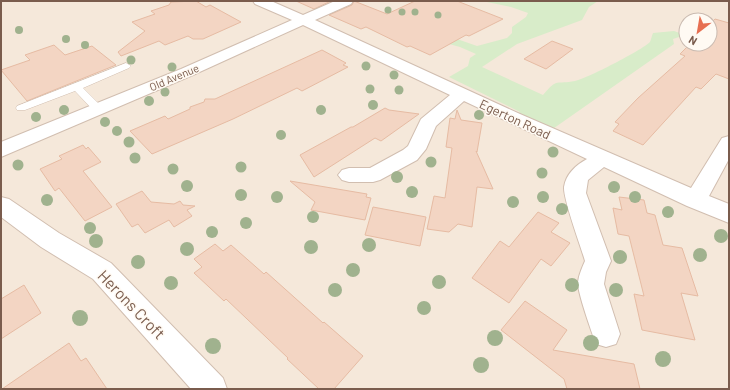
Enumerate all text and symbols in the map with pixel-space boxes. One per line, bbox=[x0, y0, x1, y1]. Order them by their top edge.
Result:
north arrow bbox=[678, 12, 718, 52]
text: N bbox=[686, 34, 699, 48]
street label: Old Avenue bbox=[147, 61, 201, 93]
street label: Egerton Road bbox=[477, 96, 553, 142]
street label: Herons Croft bbox=[94, 266, 170, 342]

